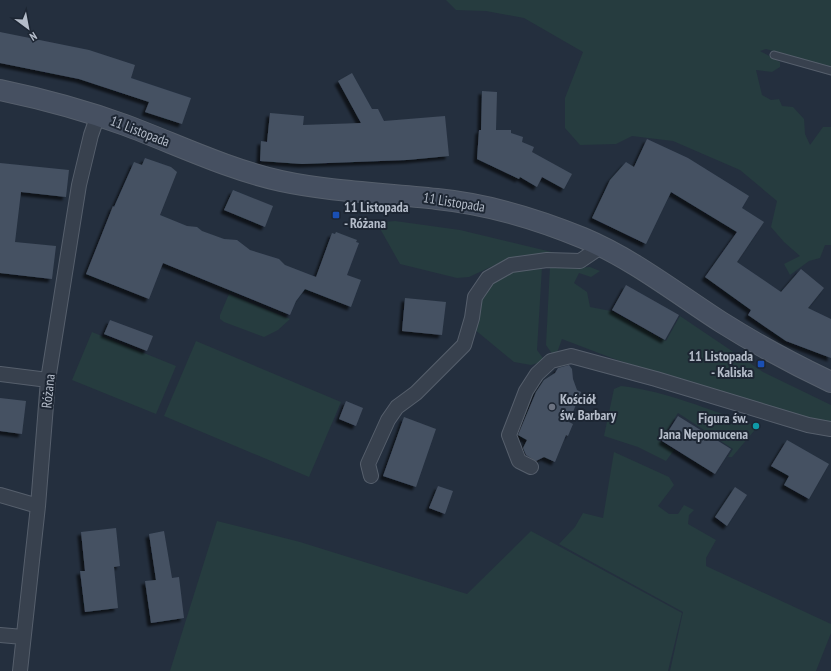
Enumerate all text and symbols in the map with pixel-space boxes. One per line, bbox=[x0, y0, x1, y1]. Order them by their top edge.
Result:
north arrow bbox=[8, 8, 48, 48]
text: N bbox=[27, 29, 40, 44]
street label: 11 Listopada bbox=[108, 111, 172, 151]
street label: 11 Listopada bbox=[422, 188, 486, 216]
place label: 11 Listopada - Różana bbox=[344, 198, 409, 232]
marker: 11 Listopada - Różana bbox=[331, 210, 341, 220]
place label: 11 Listopada - Kaliska bbox=[688, 347, 753, 381]
marker: 11 Listopada - Kaliska bbox=[756, 359, 766, 369]
street label: Różana bbox=[37, 373, 59, 409]
place label: Kościół św. Barbary bbox=[560, 390, 616, 424]
marker: Kościół św. Barbary bbox=[547, 402, 557, 412]
place label: Figura św. Jana Nepomucena bbox=[658, 409, 748, 443]
marker: Figura św. Jana Nepomucena bbox=[751, 421, 761, 431]

